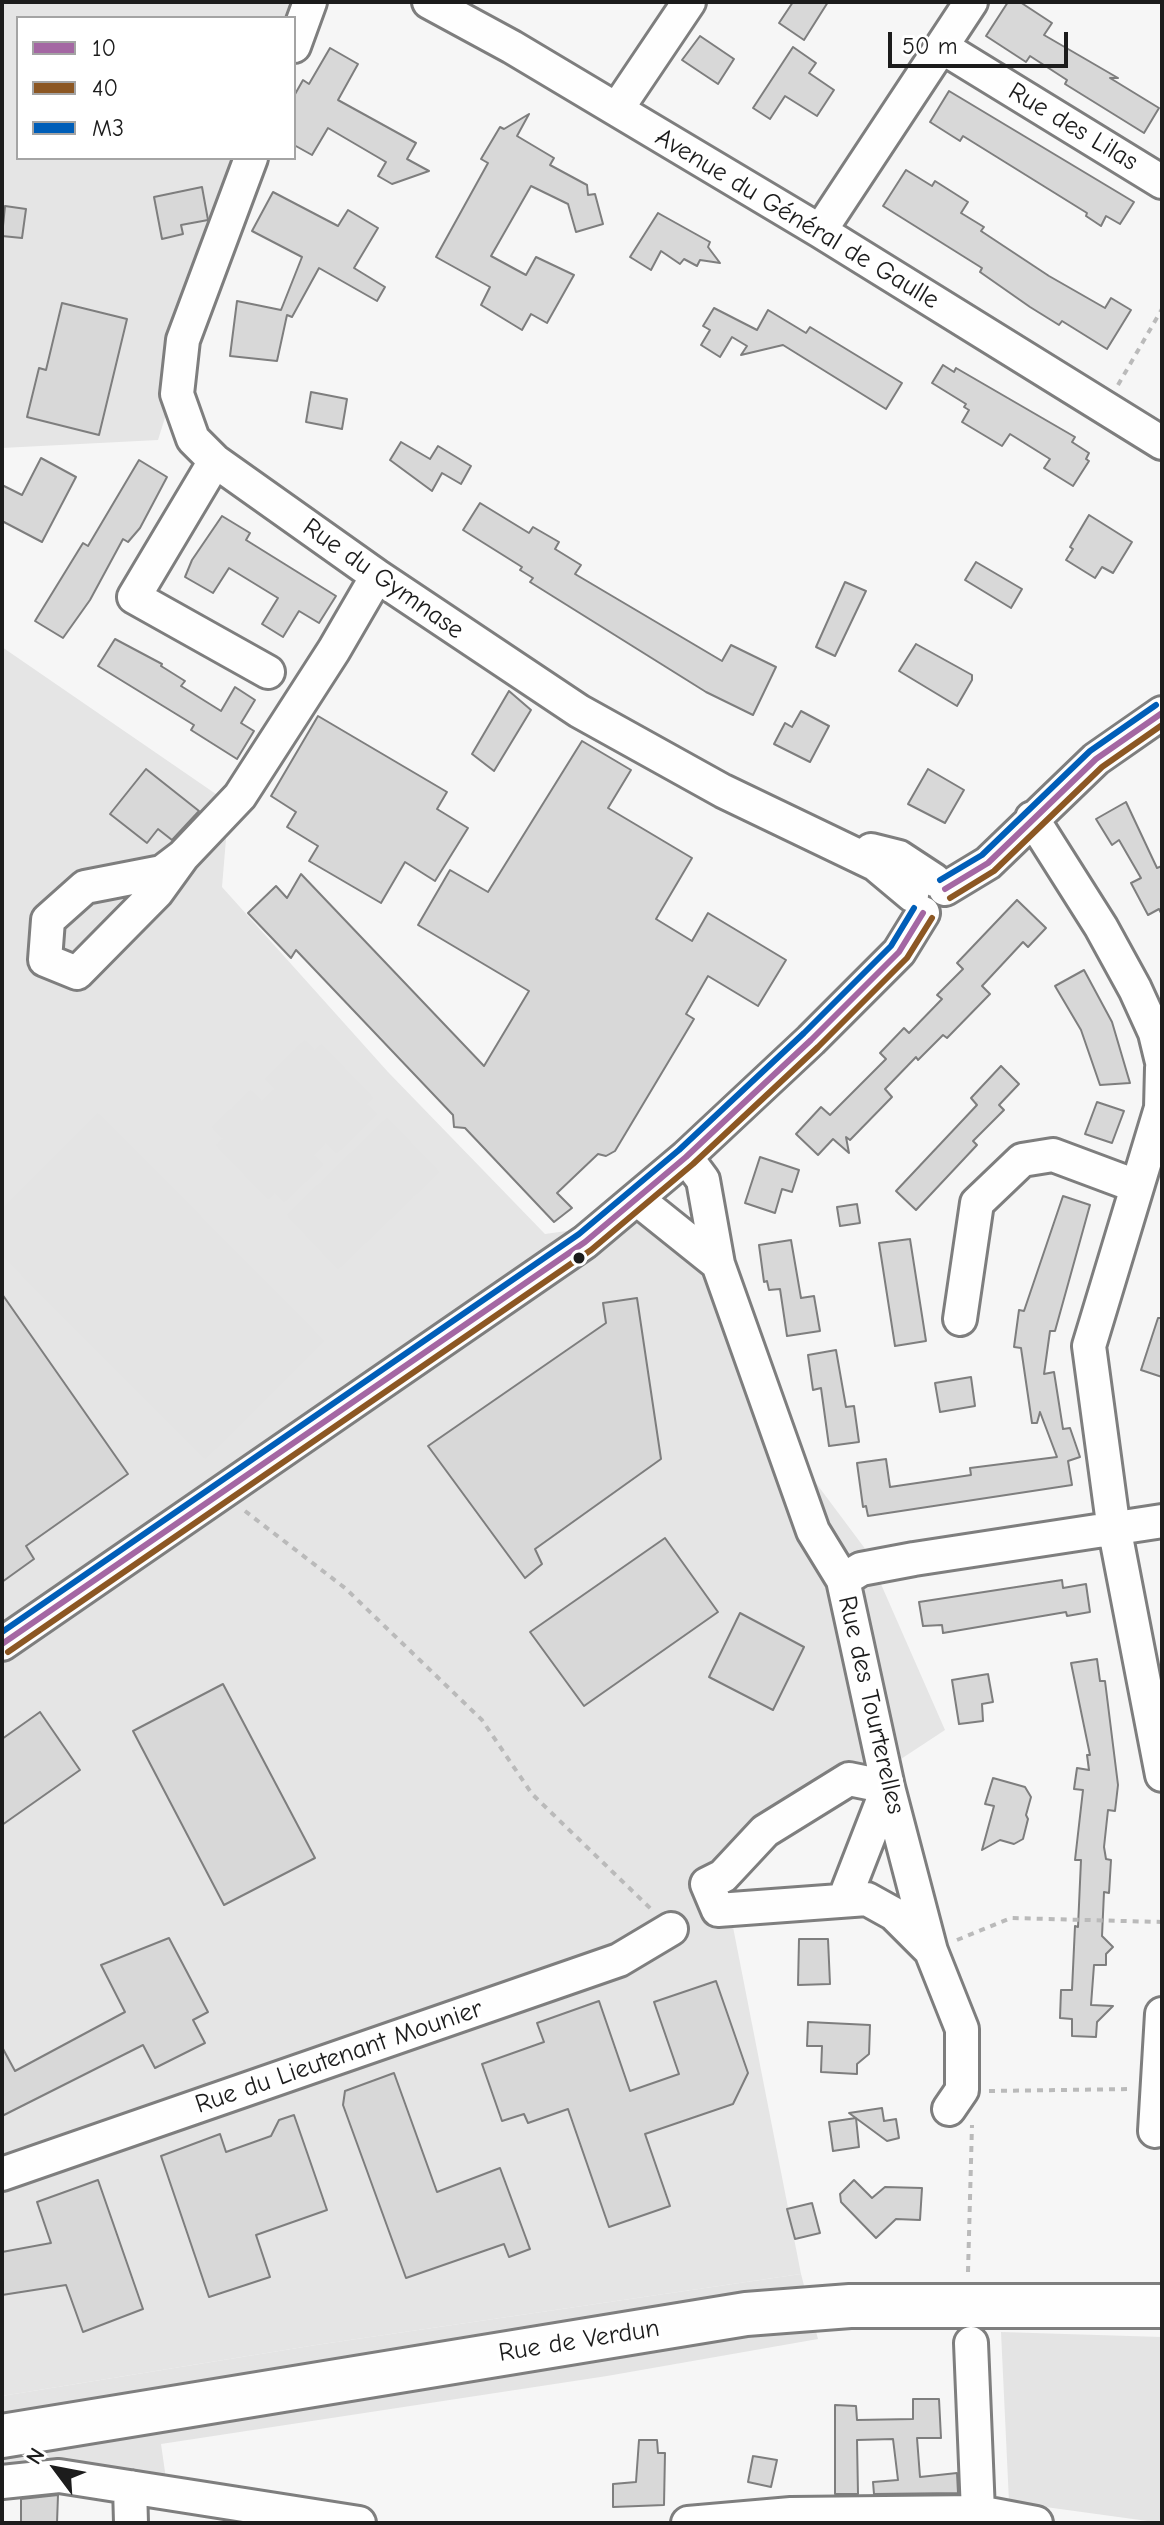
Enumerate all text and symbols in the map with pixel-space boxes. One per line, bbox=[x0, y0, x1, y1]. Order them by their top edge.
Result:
legend bbox=[16, 16, 296, 160]
scale bar bbox=[892, 16, 1072, 66]
text: 50 m bbox=[902, 32, 958, 60]
text: 10 bbox=[92, 34, 116, 62]
text: 40 bbox=[92, 74, 118, 102]
street label: Rue des Lilas bbox=[1003, 76, 1143, 178]
text: M3 bbox=[92, 114, 124, 142]
street label: Avenue du Général de Gaulle bbox=[649, 122, 945, 316]
street label: Rue du Gymnase bbox=[296, 512, 470, 646]
unlabelled marker bbox=[571, 1250, 587, 1266]
street label: Rue des Tourterelles bbox=[831, 1593, 911, 1817]
street label: Rue du Lieutenant Mounier bbox=[191, 1993, 487, 2121]
street label: Rue de Verdun bbox=[496, 2313, 662, 2369]
north arrow bbox=[16, 2429, 96, 2509]
text: N bbox=[21, 2443, 50, 2469]

